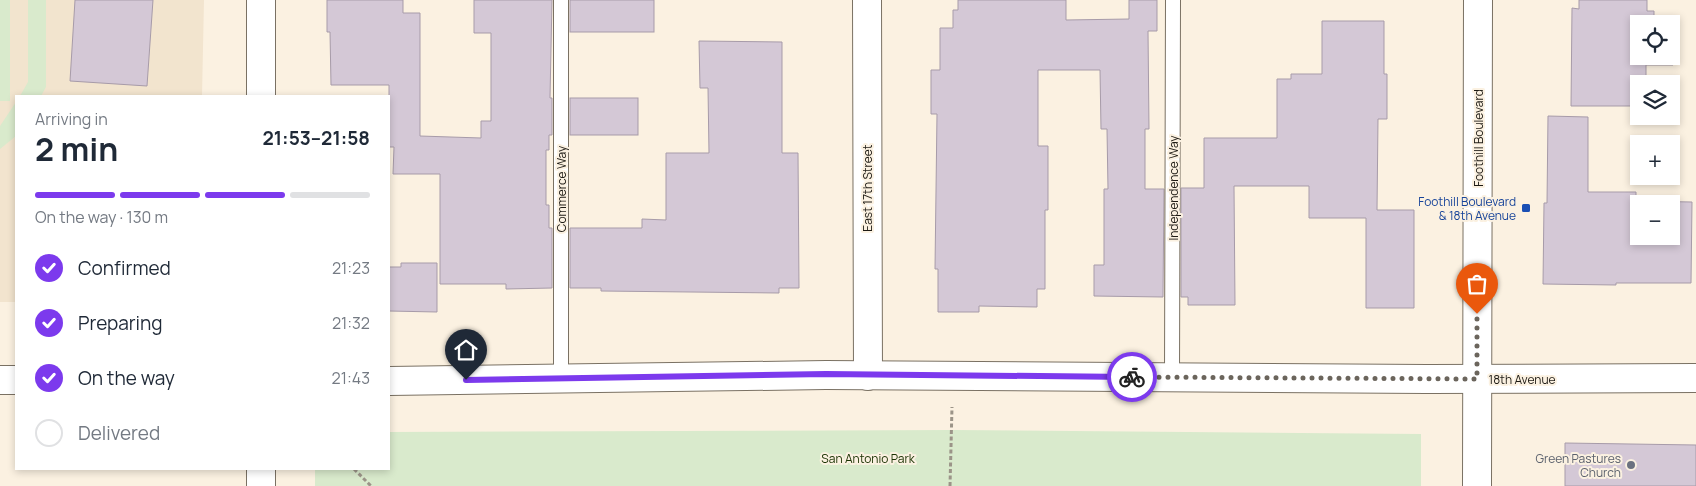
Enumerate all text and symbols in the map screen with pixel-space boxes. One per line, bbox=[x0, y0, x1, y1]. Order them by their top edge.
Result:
map controls bbox=[1630, 15, 1680, 245]
button: locate bbox=[1630, 15, 1680, 65]
button: layers bbox=[1630, 75, 1680, 125]
street label: Foothill Boulevard bbox=[1470, 89, 1487, 187]
text: Arriving in bbox=[35, 108, 108, 130]
text: 21:53–21:58 bbox=[262, 125, 370, 151]
text: 2 min bbox=[35, 127, 118, 171]
street label: Independence Way bbox=[1165, 135, 1182, 241]
button: + bbox=[1630, 135, 1680, 185]
street label: East 17th Street bbox=[859, 144, 876, 232]
street label: Commerce Way bbox=[553, 145, 570, 232]
place label: Foothill Boulevard & 18th Avenue bbox=[1418, 193, 1516, 224]
button: − bbox=[1630, 195, 1680, 245]
marker: Foothill Boulevard & 18th Avenue bbox=[1520, 202, 1532, 214]
text: On the way · 130 m bbox=[35, 206, 168, 228]
icon: check bbox=[35, 254, 63, 282]
text: Confirmed bbox=[78, 255, 171, 281]
text: 21:23 bbox=[332, 257, 370, 279]
pin bbox=[1456, 263, 1498, 314]
icon: bag bbox=[1463, 270, 1491, 298]
icon: check bbox=[35, 309, 63, 337]
text: Preparing bbox=[78, 310, 163, 336]
text: 21:32 bbox=[332, 312, 370, 334]
pin bbox=[445, 329, 487, 380]
icon: home bbox=[452, 336, 480, 364]
courier bbox=[1107, 352, 1157, 402]
icon: bike bbox=[1118, 363, 1146, 391]
icon: check bbox=[35, 364, 63, 392]
text: On the way bbox=[78, 365, 175, 391]
text: 21:43 bbox=[332, 367, 370, 389]
street label: 18th Avenue bbox=[1488, 371, 1556, 388]
text: Delivered bbox=[78, 420, 160, 446]
park label: San Antonio Park bbox=[821, 450, 916, 467]
place label: Green Pastures Church bbox=[1536, 450, 1621, 481]
marker: Green Pastures Church bbox=[1625, 459, 1637, 471]

